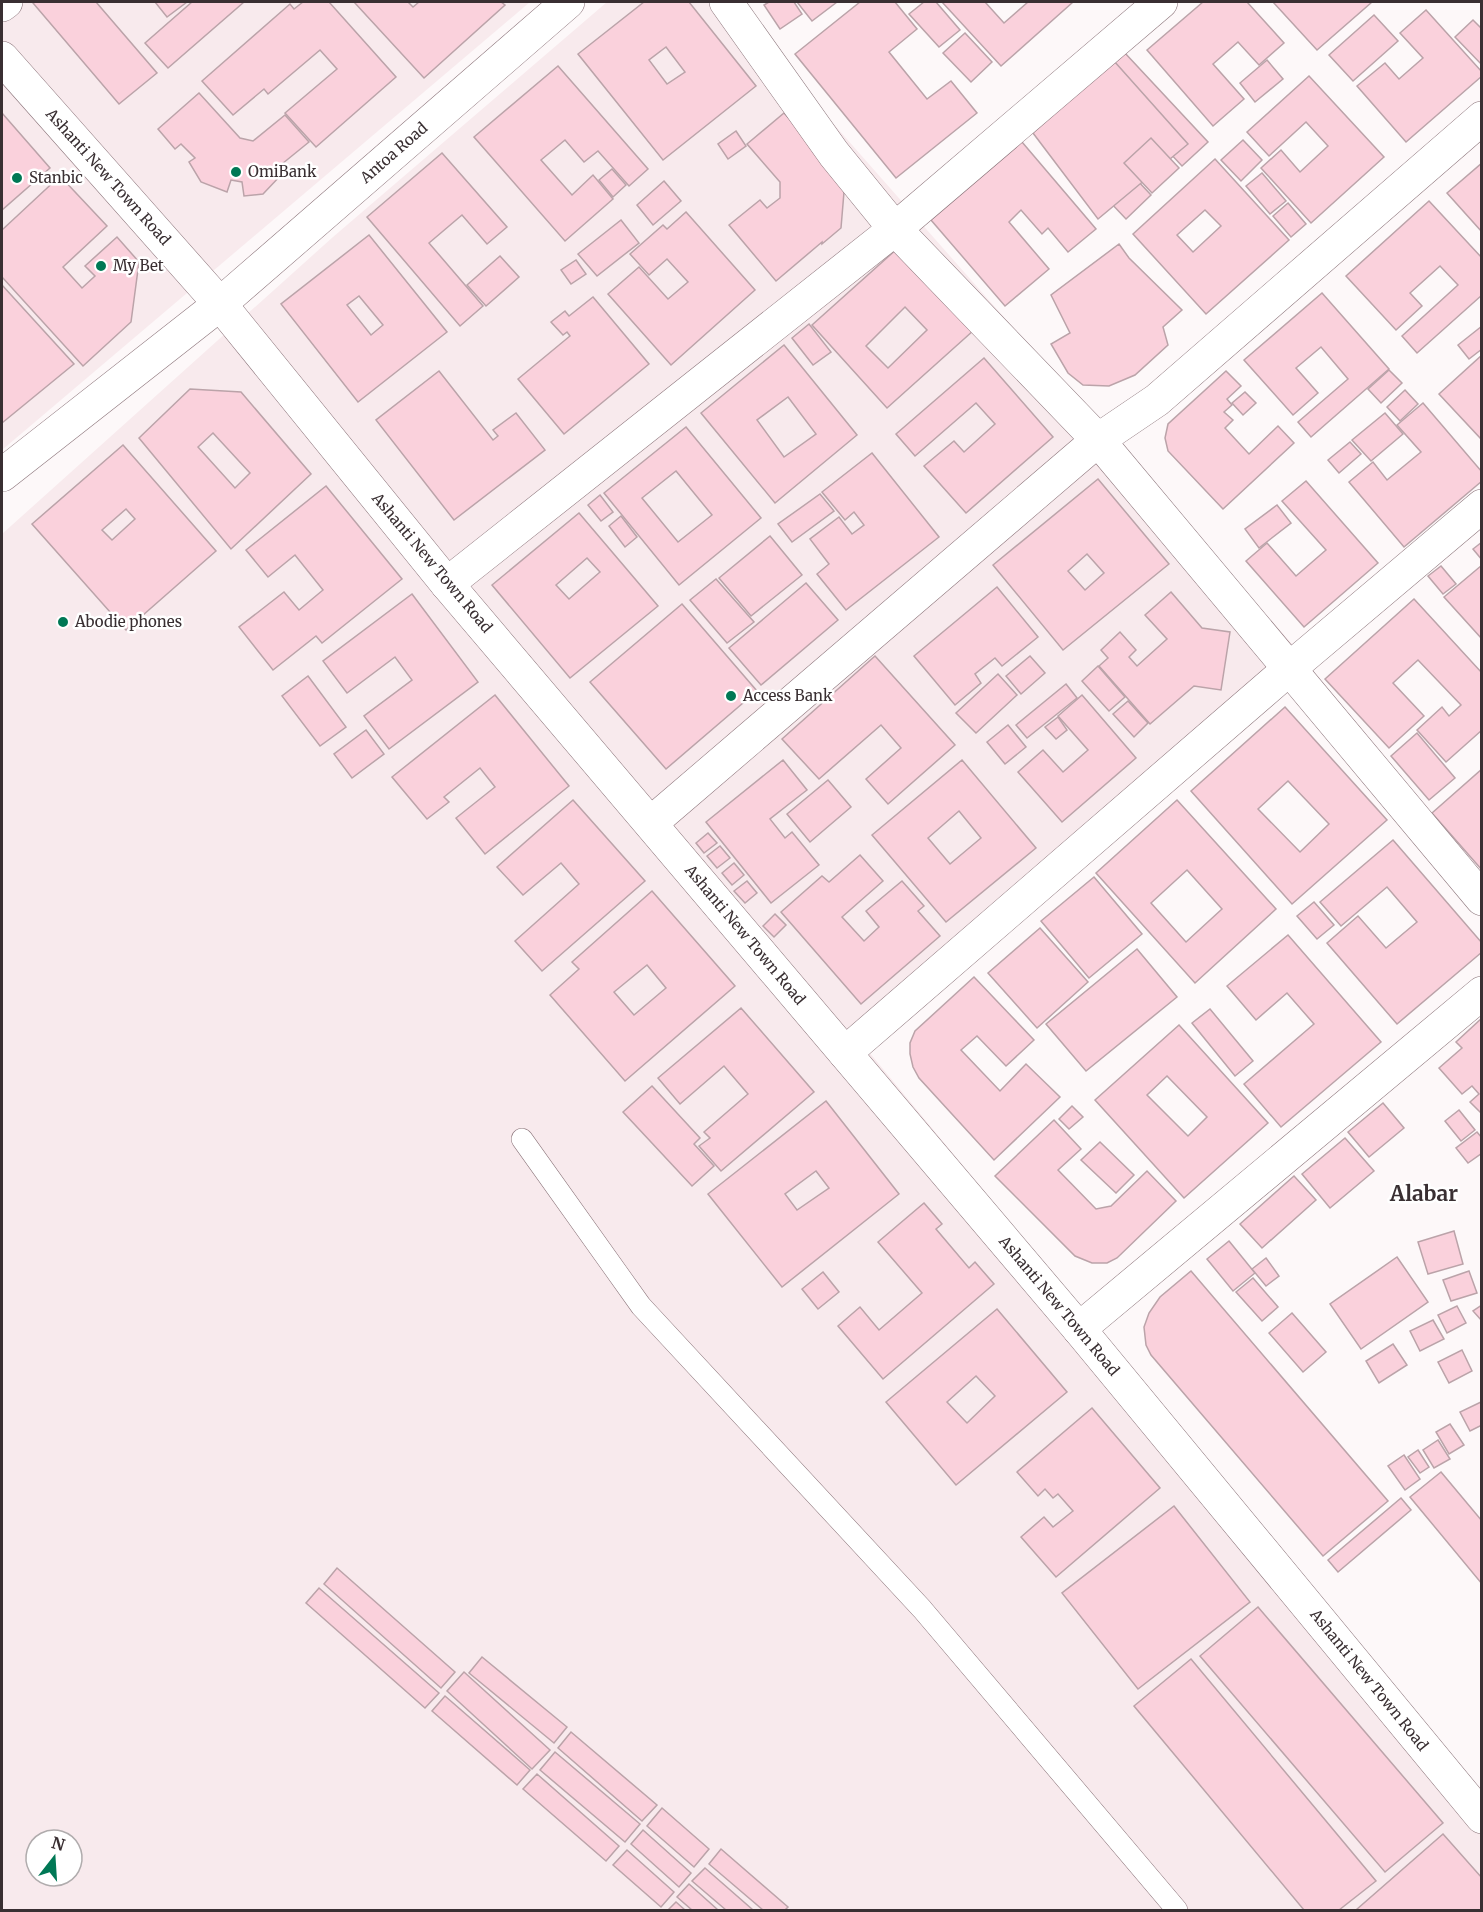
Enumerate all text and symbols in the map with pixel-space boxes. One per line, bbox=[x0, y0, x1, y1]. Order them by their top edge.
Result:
street label: Ashanti New Town Road bbox=[41, 104, 175, 249]
street label: Antoa Road bbox=[355, 118, 431, 188]
place label: OmiBank bbox=[248, 162, 317, 181]
marker: OmiBank bbox=[229, 165, 243, 179]
place label: Stanbic bbox=[29, 168, 83, 187]
marker: Stanbic bbox=[10, 171, 24, 185]
place label: My Bet bbox=[113, 256, 164, 275]
marker: My Bet bbox=[94, 259, 108, 273]
street label: Ashanti New Town Road bbox=[368, 488, 497, 637]
place label: Abodie phones bbox=[74, 612, 182, 631]
marker: Abodie phones bbox=[56, 615, 70, 629]
place label: Access Bank bbox=[742, 686, 833, 705]
marker: Access Bank bbox=[724, 689, 738, 703]
street label: Ashanti New Town Road bbox=[681, 860, 810, 1009]
district label: Alabar bbox=[1389, 1180, 1458, 1207]
street label: Ashanti New Town Road bbox=[995, 1231, 1124, 1380]
street label: Ashanti New Town Road bbox=[1306, 1604, 1432, 1754]
north arrow bbox=[24, 1828, 84, 1888]
text: N bbox=[49, 1832, 68, 1855]

